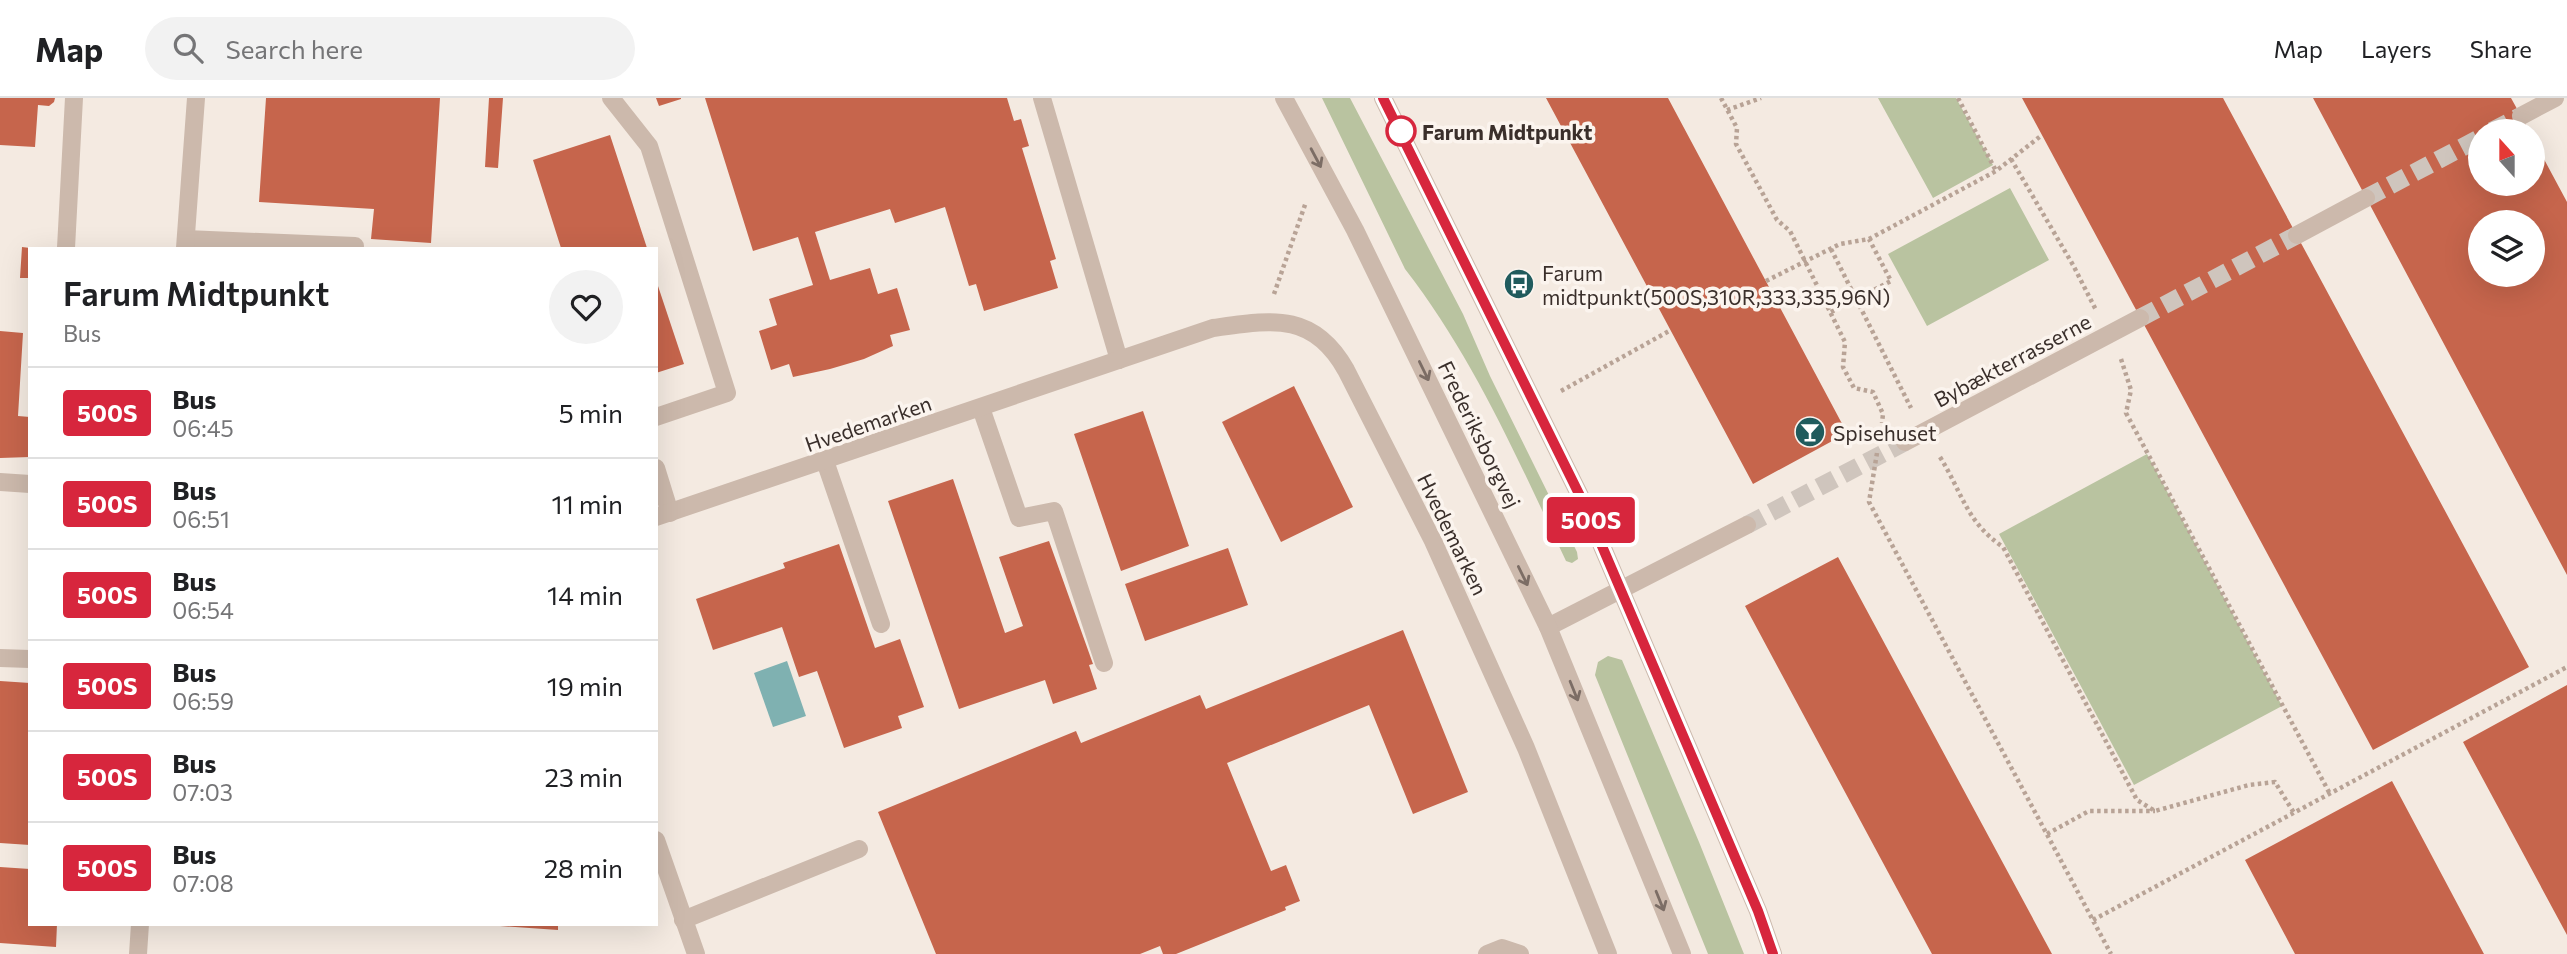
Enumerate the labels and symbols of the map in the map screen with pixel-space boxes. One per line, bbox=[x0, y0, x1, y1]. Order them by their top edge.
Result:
marker: Farum Midtpunkt bbox=[1386, 116, 1416, 146]
place label: Farum Midtpunkt bbox=[1422, 119, 1593, 144]
north arrow bbox=[2468, 119, 2544, 196]
one-way arrow bbox=[1310, 147, 1323, 168]
place label: Farum midtpunkt(500S,310R,333,335,96N) bbox=[1542, 260, 1890, 309]
bus stop icon: Farum midtpunkt(500S,310R,333,335,96N) bbox=[1502, 267, 1536, 301]
street label: Bybækterrasserne bbox=[1929, 308, 2095, 412]
street label: Frederiksborgvej bbox=[1434, 356, 1526, 512]
one-way arrow bbox=[1417, 360, 1431, 381]
street label: Hvedemarken bbox=[801, 390, 935, 456]
bar icon: Spisehuset bbox=[1793, 415, 1827, 449]
place label: Spisehuset bbox=[1833, 420, 1937, 445]
street label: Hvedemarken bbox=[1413, 469, 1493, 599]
line badge: 500S bbox=[1542, 497, 1640, 543]
one-way arrow bbox=[1517, 565, 1531, 586]
one-way arrow bbox=[1569, 679, 1582, 701]
one-way arrow bbox=[1655, 890, 1668, 912]

